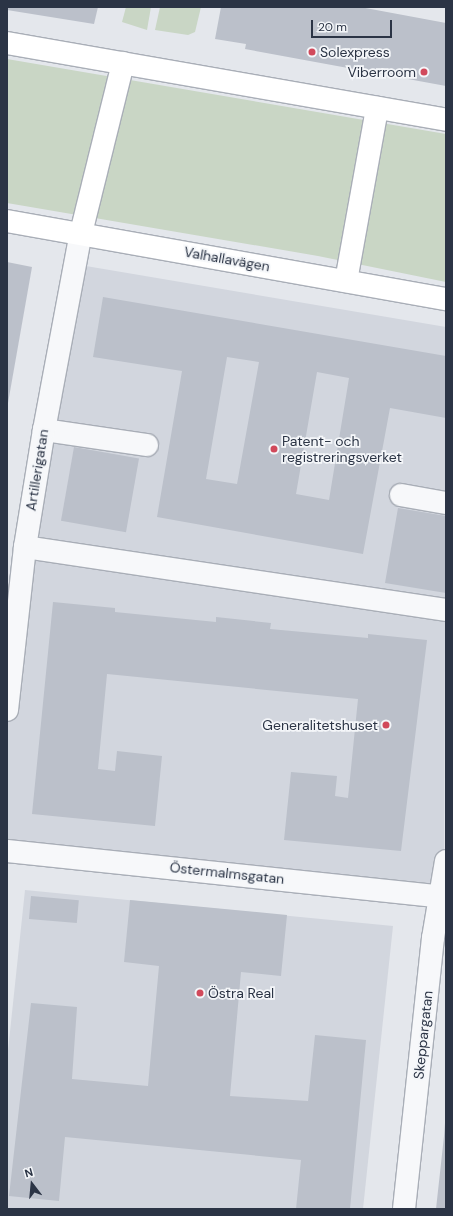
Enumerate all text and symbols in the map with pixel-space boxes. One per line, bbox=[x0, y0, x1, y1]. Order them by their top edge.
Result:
scale bar bbox=[313, 12, 394, 38]
text: 20 m bbox=[318, 19, 347, 35]
place label: Solexpress bbox=[320, 44, 390, 60]
marker: Solexpress bbox=[307, 47, 317, 57]
place label: Viberroom bbox=[347, 64, 416, 80]
marker: Viberroom bbox=[419, 67, 429, 77]
street label: Valhallavägen bbox=[183, 243, 271, 275]
street label: Artillerigatan bbox=[22, 428, 52, 512]
place label: Patent- och registreringsverket bbox=[282, 433, 402, 466]
marker: Patent- och registreringsverket bbox=[269, 444, 279, 454]
place label: Generalitetshuset bbox=[262, 717, 378, 733]
marker: Generalitetshuset bbox=[381, 720, 391, 730]
street label: Östermalmsgatan bbox=[169, 859, 285, 887]
place label: Östra Real bbox=[208, 985, 274, 1001]
marker: Östra Real bbox=[195, 988, 205, 998]
street label: Skeppargatan bbox=[410, 990, 436, 1080]
north arrow bbox=[12, 1164, 52, 1204]
text: N bbox=[23, 1165, 34, 1180]

